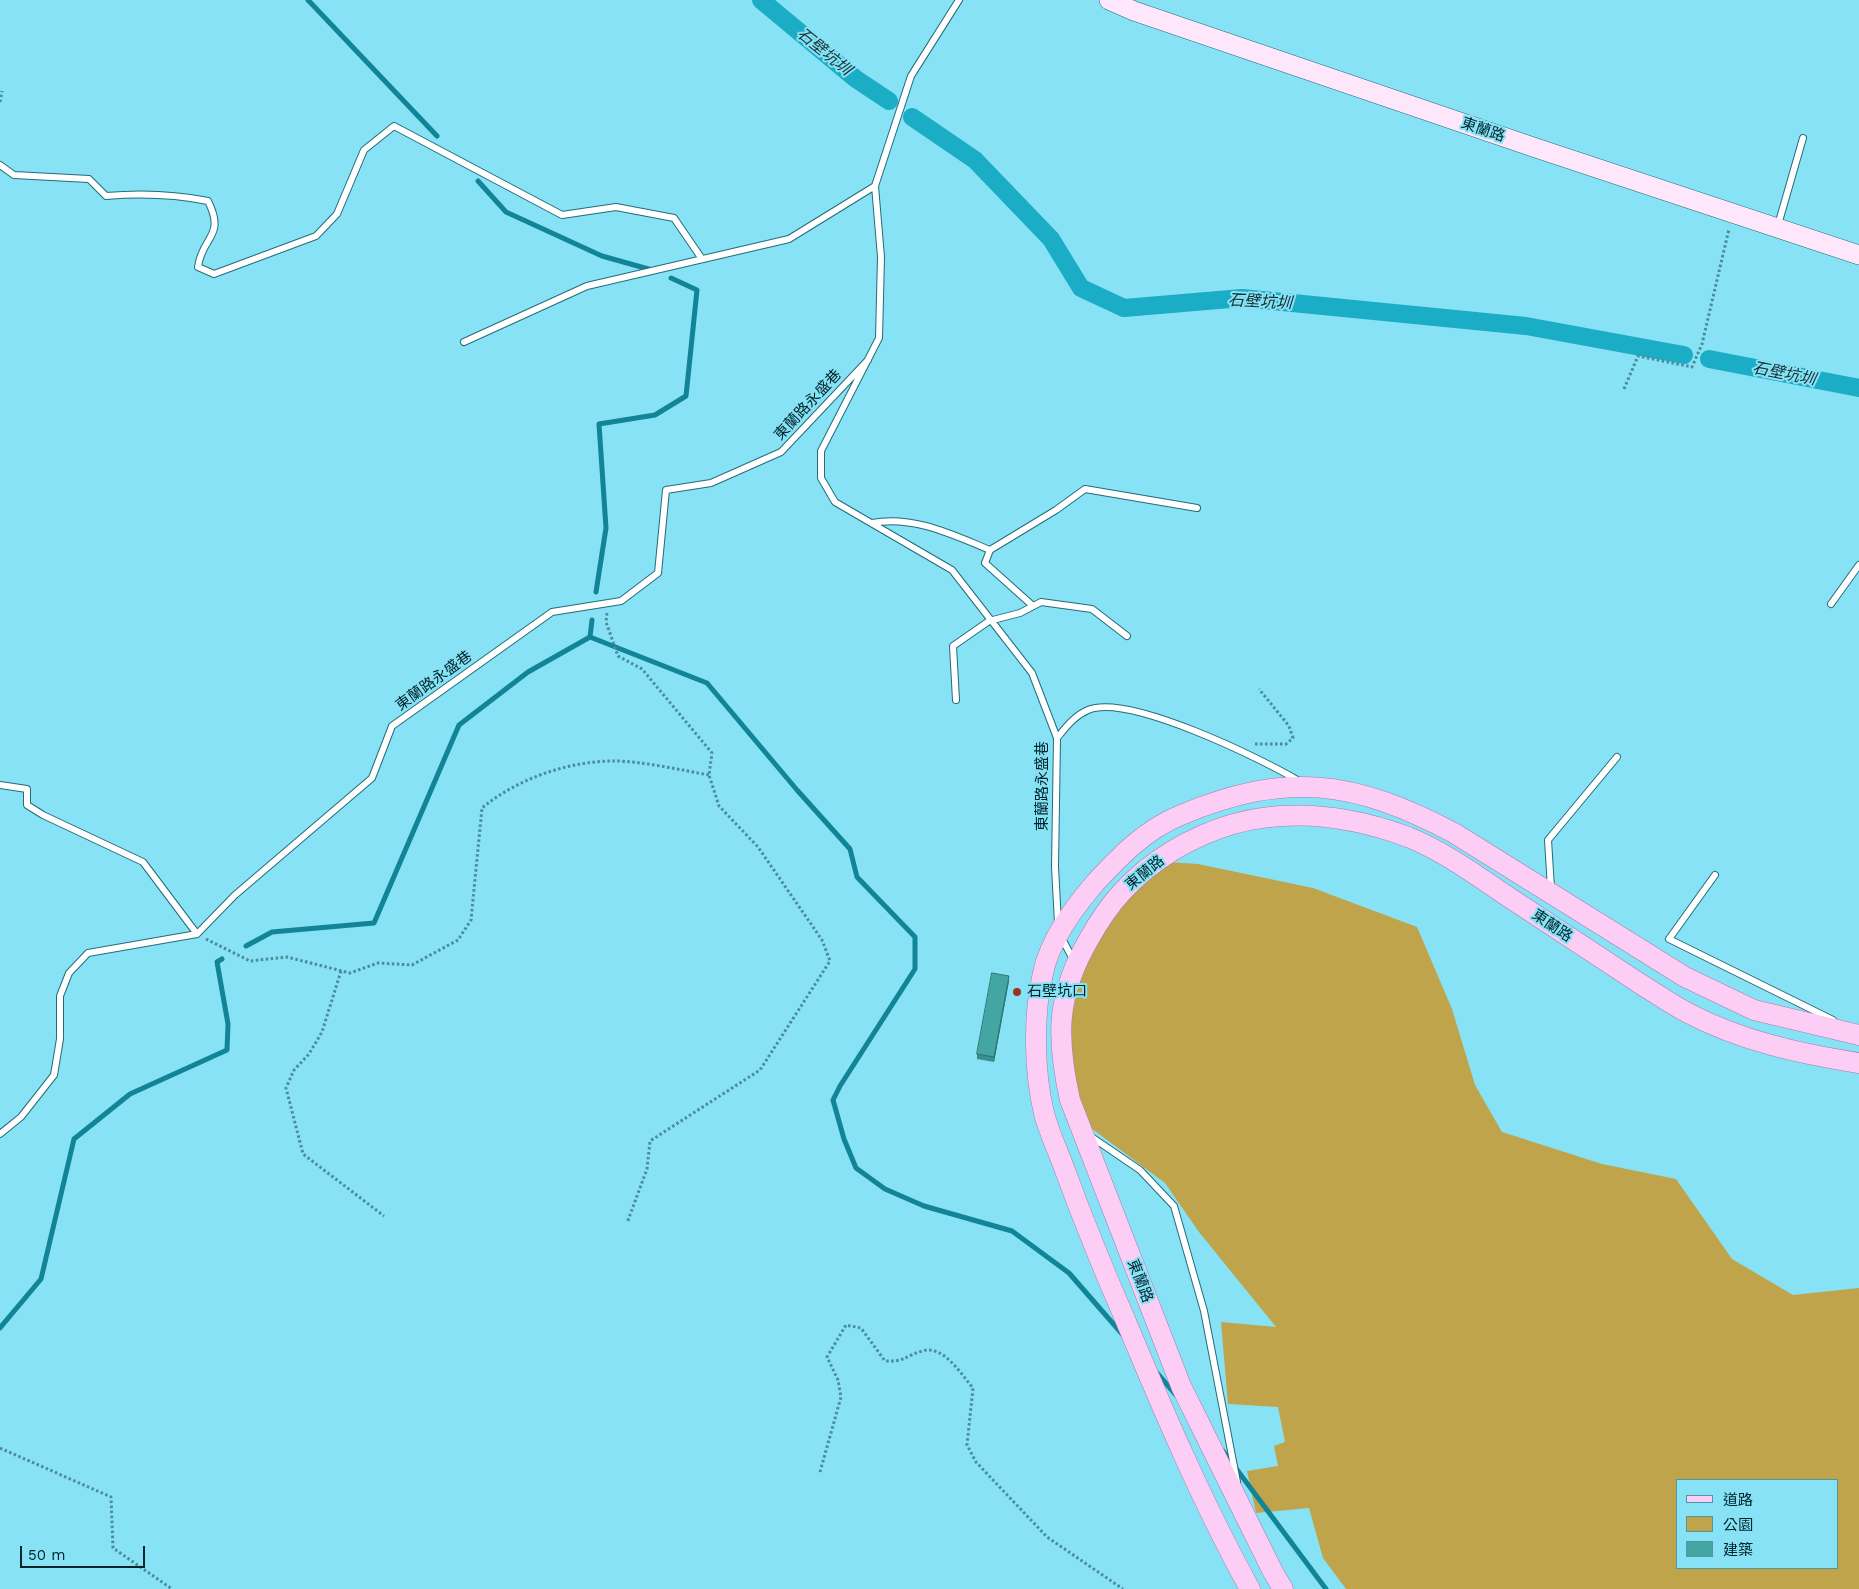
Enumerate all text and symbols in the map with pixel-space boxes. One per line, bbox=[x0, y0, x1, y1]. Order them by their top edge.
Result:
water label: 石壁坑圳 bbox=[793, 24, 855, 80]
street label: 東蘭路 bbox=[1459, 114, 1507, 146]
water label: 石壁坑圳 bbox=[1228, 291, 1292, 313]
water label: 石壁坑圳 bbox=[1751, 358, 1817, 390]
street label: 東蘭路永盛巷 bbox=[771, 366, 845, 444]
street label: 東蘭路永盛巷 bbox=[392, 647, 476, 715]
street label: 東蘭路永盛巷 bbox=[1034, 741, 1052, 831]
street label: 東蘭路 bbox=[1122, 852, 1168, 894]
street label: 東蘭路 bbox=[1528, 906, 1576, 946]
place label: 石壁坑口 bbox=[1027, 983, 1087, 1001]
marker: 石壁坑口 bbox=[1011, 986, 1023, 998]
street label: 東蘭路 bbox=[1124, 1257, 1156, 1305]
legend bbox=[1676, 1479, 1839, 1569]
text: 道路 bbox=[1723, 1491, 1753, 1509]
text: 公園 bbox=[1723, 1516, 1753, 1534]
scale bar bbox=[22, 1536, 148, 1568]
text: 建築 bbox=[1723, 1541, 1753, 1559]
text: 50 m bbox=[28, 1546, 65, 1564]

